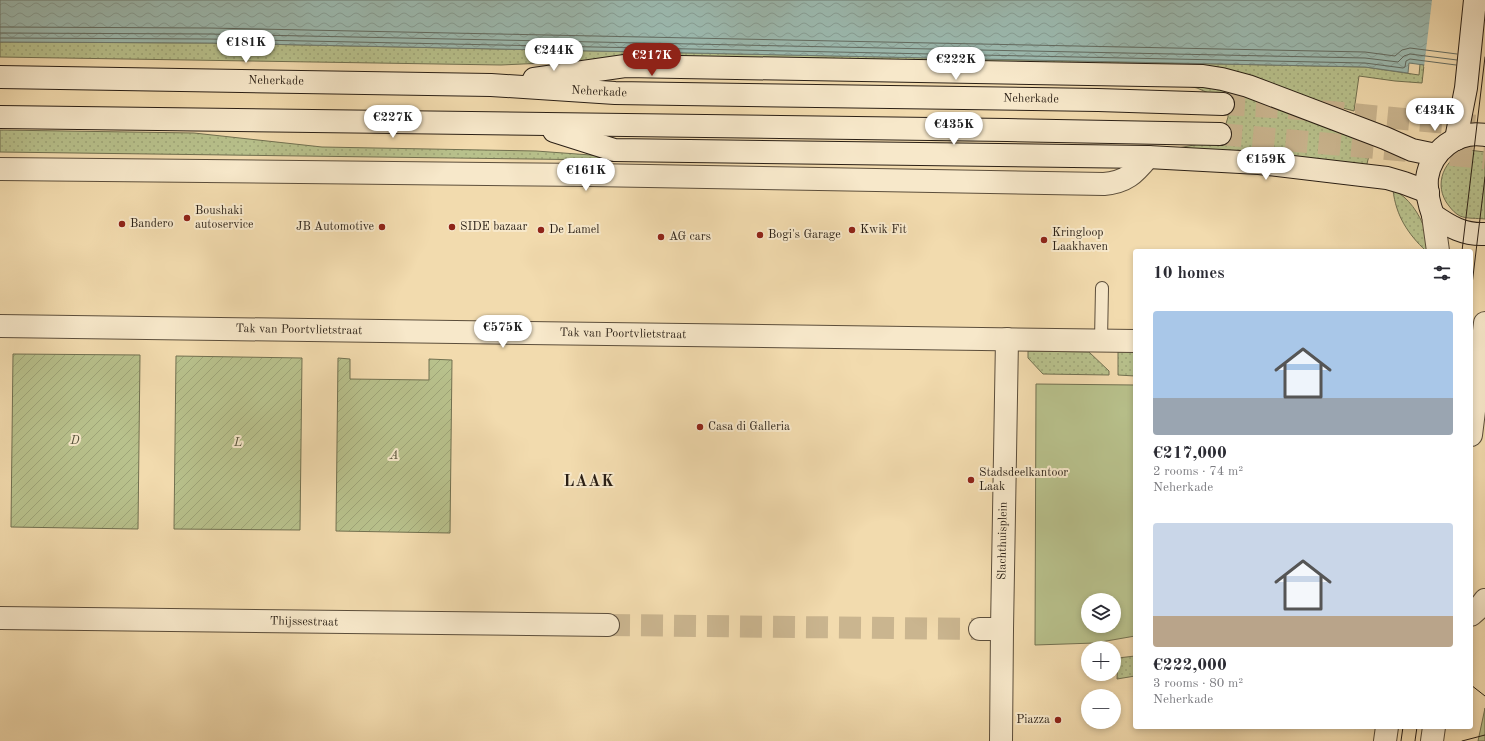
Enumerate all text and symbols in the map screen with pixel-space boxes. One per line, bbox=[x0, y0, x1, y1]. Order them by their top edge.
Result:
pin: €181K bbox=[218, 30, 274, 64]
text: €181K bbox=[226, 36, 266, 49]
pin: €244K bbox=[526, 38, 582, 72]
pin: €217K bbox=[624, 43, 680, 77]
text: €244K bbox=[534, 44, 574, 57]
pin: €222K bbox=[928, 47, 984, 81]
text: €217K bbox=[632, 49, 672, 62]
text: €222K bbox=[936, 53, 976, 66]
street label: Neherkade bbox=[248, 75, 304, 87]
street label: Neherkade bbox=[571, 85, 628, 99]
street label: Neherkade bbox=[1003, 93, 1059, 105]
pin: €434K bbox=[1407, 98, 1463, 132]
text: €434K bbox=[1415, 104, 1455, 117]
pin: €227K bbox=[365, 105, 421, 139]
text: €227K bbox=[373, 111, 413, 124]
pin: €435K bbox=[926, 112, 982, 146]
text: €435K bbox=[934, 118, 974, 131]
pin: €159K bbox=[1238, 147, 1294, 181]
text: €159K bbox=[1246, 153, 1286, 166]
pin: €161K bbox=[558, 158, 614, 192]
text: €161K bbox=[566, 164, 606, 177]
place label: Boushaki autoservice bbox=[195, 205, 254, 231]
marker: Boushaki autoservice bbox=[182, 213, 192, 223]
place label: Bandero bbox=[130, 218, 173, 230]
marker: Bandero bbox=[117, 219, 127, 229]
place label: JB Automotive bbox=[296, 221, 374, 233]
place label: SIDE bazaar bbox=[460, 221, 527, 233]
marker: JB Automotive bbox=[377, 222, 387, 232]
marker: SIDE bazaar bbox=[447, 222, 457, 232]
place label: De Lamel bbox=[549, 224, 600, 236]
place label: Kwik Fit bbox=[860, 224, 907, 236]
marker: De Lamel bbox=[536, 225, 546, 235]
marker: Kwik Fit bbox=[847, 225, 857, 235]
place label: Kringloop Laakhaven bbox=[1052, 227, 1109, 253]
place label: Bogi's Garage bbox=[768, 229, 841, 241]
marker: Bogi's Garage bbox=[755, 230, 765, 240]
place label: AG cars bbox=[669, 231, 711, 243]
marker: AG cars bbox=[656, 232, 666, 242]
marker: Kringloop Laakhaven bbox=[1039, 235, 1049, 245]
icon: filters bbox=[1431, 262, 1453, 284]
text: 10 homes bbox=[1153, 265, 1225, 282]
pin: €575K bbox=[475, 315, 531, 349]
text: €575K bbox=[483, 321, 523, 334]
street label: Tak van Poortvlietstraat bbox=[236, 323, 362, 337]
street label: Tak van Poortvlietstraat bbox=[560, 327, 686, 341]
icon: home bbox=[1267, 337, 1339, 409]
place label: Casa di Galleria bbox=[708, 421, 790, 433]
marker: Casa di Galleria bbox=[695, 422, 705, 432]
park label: D bbox=[69, 435, 80, 447]
park label: L bbox=[233, 437, 242, 449]
text: €217,000 bbox=[1153, 445, 1227, 462]
park label: A bbox=[389, 450, 398, 462]
text: 2 rooms · 74 m² bbox=[1153, 465, 1243, 478]
place label: Stadsdeelkantoor Laak bbox=[979, 467, 1068, 493]
district label: LAAK bbox=[563, 474, 615, 490]
marker: Stadsdeelkantoor Laak bbox=[966, 475, 976, 485]
text: Neherkade bbox=[1153, 481, 1213, 494]
street label: Slachthuisplein bbox=[996, 501, 1010, 580]
icon: home bbox=[1267, 549, 1339, 621]
map controls bbox=[1081, 593, 1121, 729]
button: layers bbox=[1081, 593, 1121, 633]
street label: Thijssestraat bbox=[270, 615, 338, 629]
button: + bbox=[1081, 641, 1121, 681]
text: €222,000 bbox=[1153, 657, 1227, 674]
text: 3 rooms · 80 m² bbox=[1153, 677, 1243, 690]
button: − bbox=[1081, 689, 1121, 729]
text: Neherkade bbox=[1153, 693, 1213, 706]
place label: Piazza bbox=[1016, 714, 1050, 726]
marker: Piazza bbox=[1053, 715, 1063, 725]

